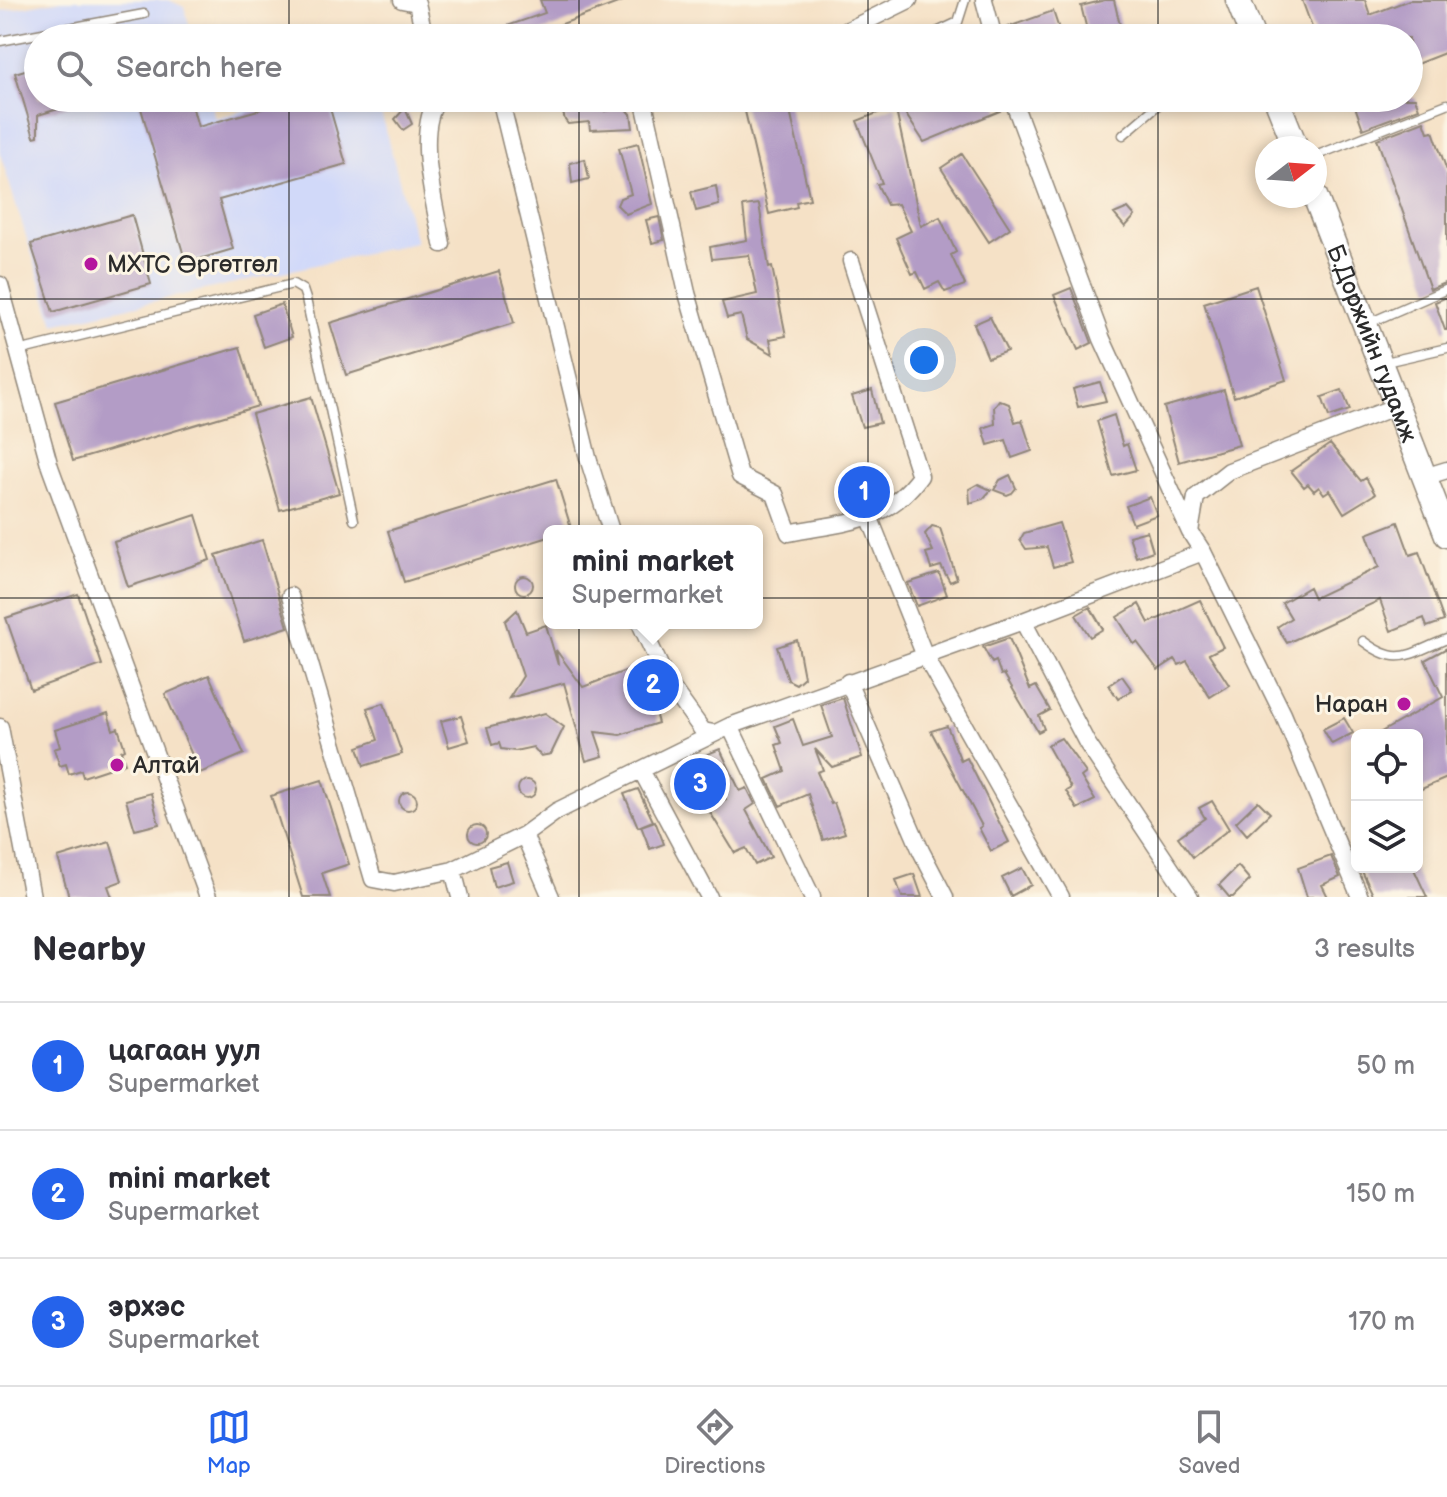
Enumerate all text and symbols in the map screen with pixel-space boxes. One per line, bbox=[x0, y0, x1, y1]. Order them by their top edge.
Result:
search box bbox=[24, 24, 1423, 112]
icon: search bbox=[52, 46, 96, 90]
text: Search here bbox=[116, 50, 282, 86]
north arrow bbox=[1255, 136, 1327, 208]
street label: Б.Доржийн гудамж bbox=[1320, 240, 1424, 447]
place label: МХТС Өргөтгөл bbox=[107, 250, 278, 279]
marker: МХТС Өргөтгөл bbox=[82, 255, 100, 273]
your location bbox=[904, 340, 944, 380]
pin: 1 bbox=[838, 462, 890, 522]
popup bbox=[543, 525, 763, 629]
text: mini market bbox=[572, 544, 734, 580]
text: Supermarket bbox=[572, 580, 723, 611]
pin: 2 bbox=[627, 655, 679, 715]
place label: Наран bbox=[1315, 690, 1388, 719]
marker: Наран bbox=[1395, 695, 1413, 713]
map controls bbox=[1351, 729, 1423, 873]
button: locate bbox=[1351, 729, 1423, 801]
place label: Алтай bbox=[132, 751, 200, 780]
pin: 3 bbox=[674, 754, 726, 814]
marker: Алтай bbox=[108, 756, 126, 774]
button: layers bbox=[1351, 801, 1423, 873]
text: Nearby bbox=[32, 929, 146, 970]
text: 3 results bbox=[1314, 934, 1415, 965]
text: цагаан уул bbox=[108, 1033, 261, 1069]
text: 1 bbox=[53, 1051, 63, 1082]
text: 50 m bbox=[1356, 1051, 1415, 1082]
text: Supermarket bbox=[108, 1069, 259, 1100]
text: mini market bbox=[108, 1161, 270, 1197]
text: 2 bbox=[50, 1179, 66, 1210]
text: 150 m bbox=[1346, 1179, 1415, 1210]
text: Supermarket bbox=[108, 1197, 259, 1228]
text: эрхэс bbox=[108, 1289, 185, 1325]
text: 3 bbox=[50, 1307, 66, 1338]
text: 170 m bbox=[1348, 1307, 1415, 1338]
text: Supermarket bbox=[108, 1325, 259, 1356]
tab: Map bbox=[207, 1405, 251, 1480]
tab: Directions bbox=[664, 1405, 765, 1480]
tab: Saved bbox=[1179, 1405, 1240, 1480]

